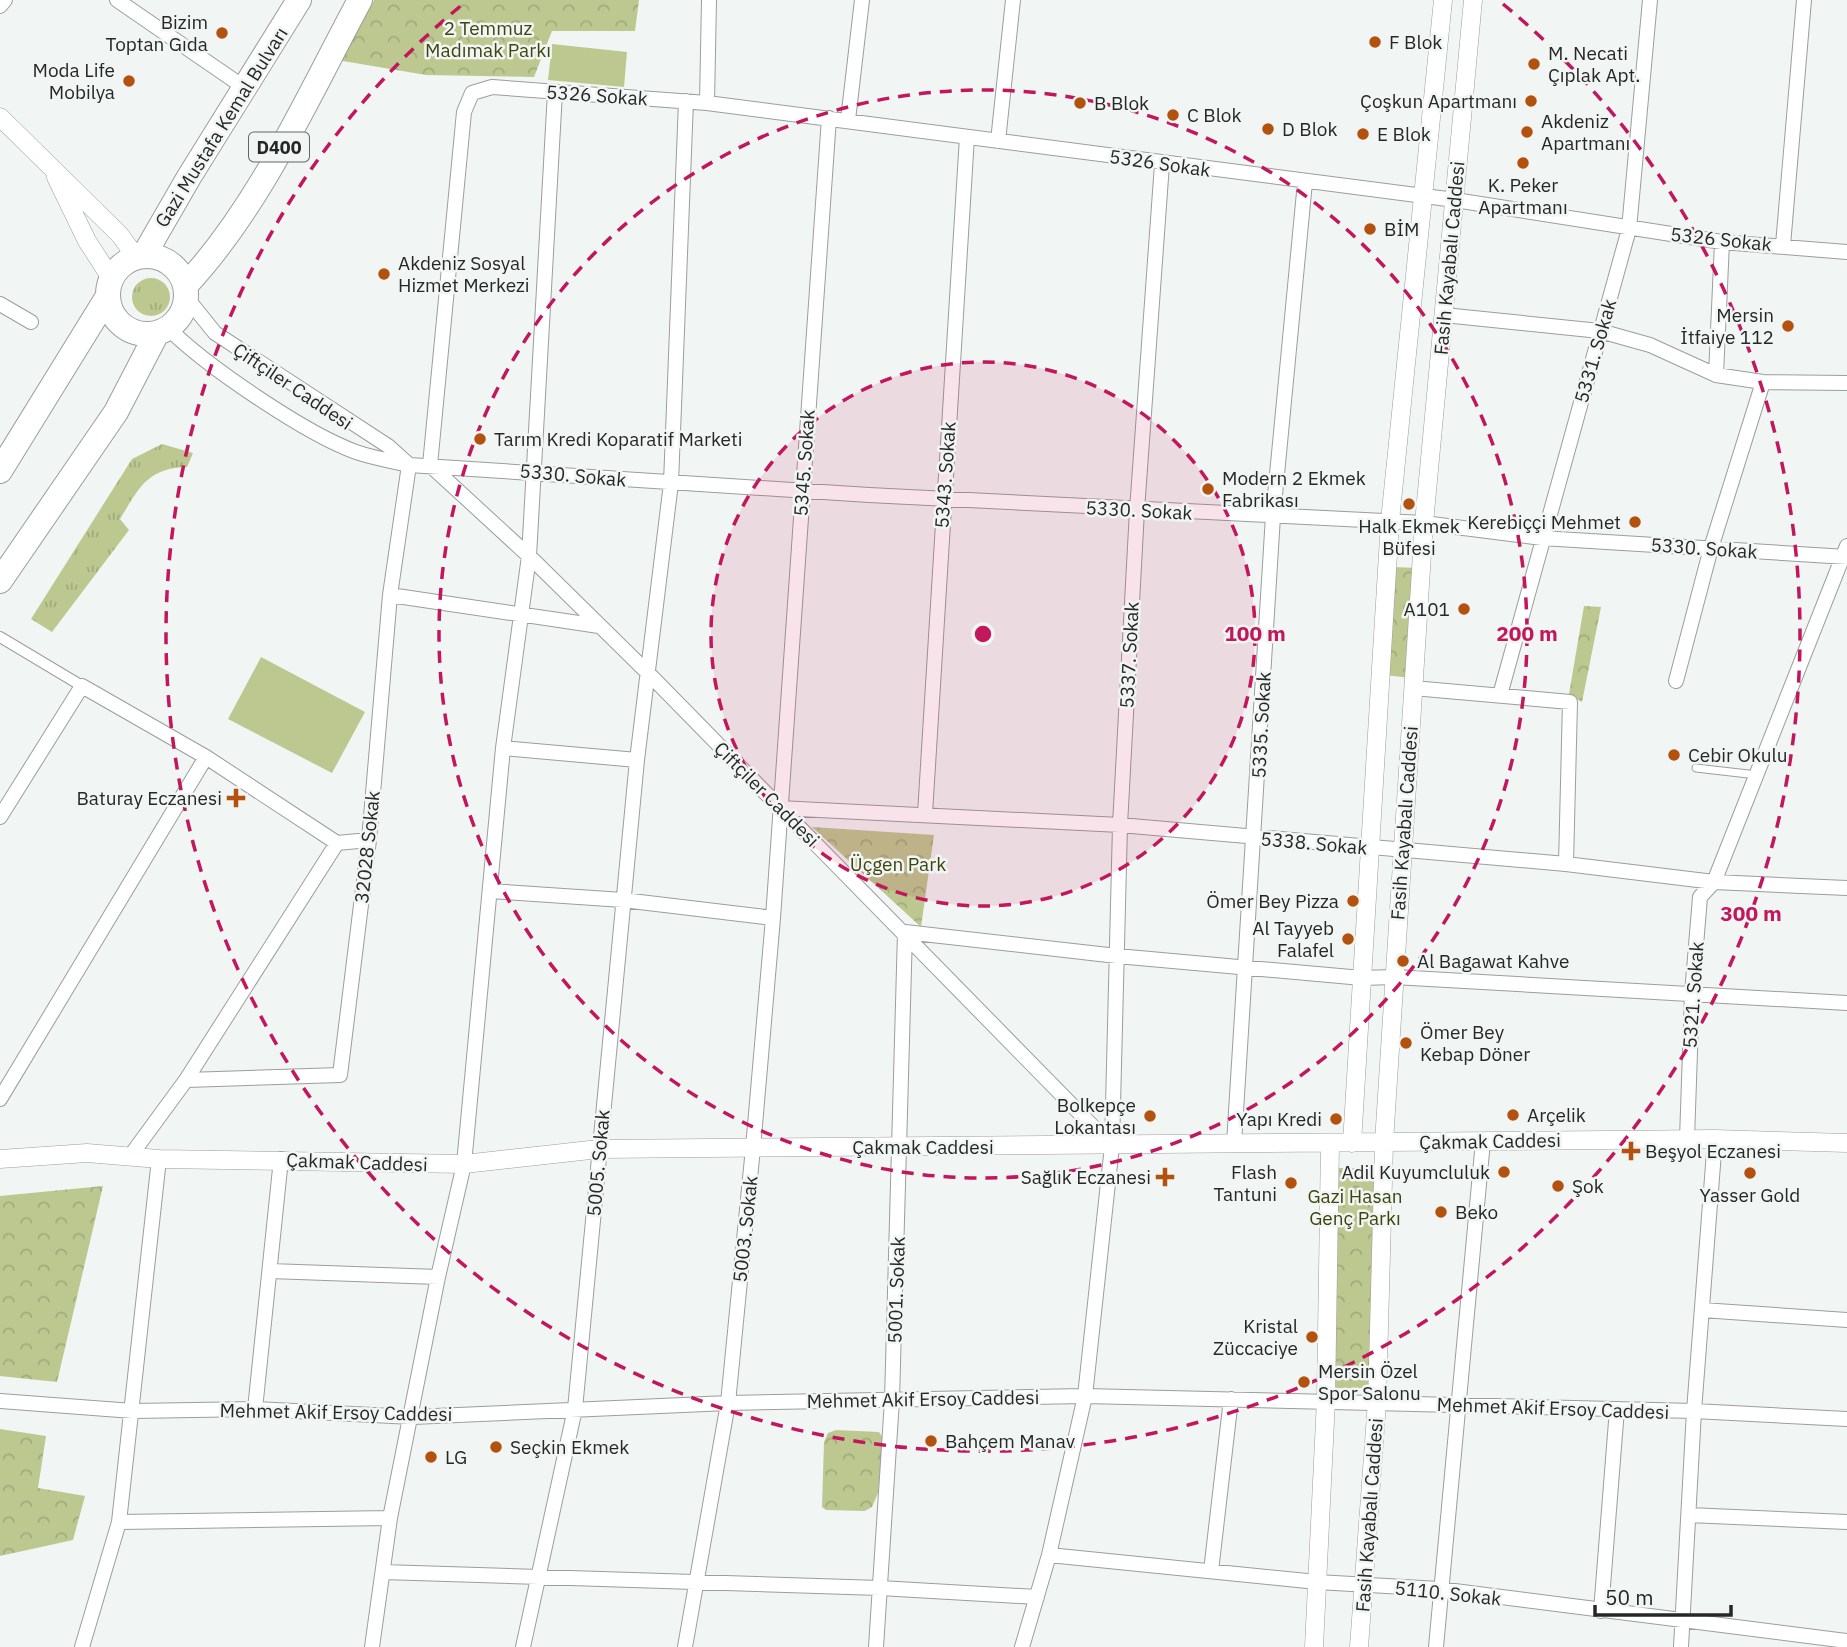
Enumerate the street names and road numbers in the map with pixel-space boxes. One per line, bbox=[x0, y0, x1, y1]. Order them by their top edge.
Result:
street label: Gazi Mustafa Kemal Bulvarı bbox=[149, 22, 293, 232]
street label: 5326 Sokak bbox=[545, 79, 649, 111]
road number: D400 bbox=[249, 132, 309, 162]
street label: 5326 Sokak bbox=[1108, 144, 1212, 182]
street label: Fasih Kayabalı Caddesi bbox=[1429, 160, 1469, 356]
street label: 5326 Sokak bbox=[1669, 222, 1773, 256]
street label: 5331. Sokak bbox=[1569, 296, 1621, 406]
street label: Çiftçiler Caddesi bbox=[229, 337, 357, 435]
street label: 5345. Sokak bbox=[788, 409, 820, 517]
street label: 5343. Sokak bbox=[929, 421, 961, 529]
street label: 5330. Sokak bbox=[519, 458, 627, 492]
street label: 5330. Sokak bbox=[1085, 495, 1193, 525]
street label: 5330. Sokak bbox=[1650, 532, 1758, 564]
street label: 5337. Sokak bbox=[1114, 601, 1144, 709]
street label: 5335. Sokak bbox=[1246, 671, 1276, 779]
street label: Fasih Kayabalı Caddesi bbox=[1385, 725, 1423, 921]
street label: Çiftçiler Caddesi bbox=[709, 736, 825, 852]
street label: 32028 Sokak bbox=[349, 789, 385, 905]
street label: 5338. Sokak bbox=[1260, 826, 1368, 860]
street label: 5321. Sokak bbox=[1677, 941, 1709, 1049]
street label: 5005. Sokak bbox=[581, 1109, 615, 1217]
street label: Çakmak Caddesi bbox=[1419, 1128, 1561, 1154]
street label: Çakmak Caddesi bbox=[852, 1135, 994, 1159]
street label: Çakmak Caddesi bbox=[286, 1148, 428, 1176]
street label: 5003. Sokak bbox=[727, 1175, 763, 1283]
street label: 5001. Sokak bbox=[882, 1236, 910, 1344]
street label: Mehmet Akif Ersoy Caddesi bbox=[806, 1385, 1040, 1413]
street label: Mehmet Akif Ersoy Caddesi bbox=[1436, 1392, 1670, 1424]
street label: Mehmet Akif Ersoy Caddesi bbox=[219, 1398, 453, 1426]
street label: Fasih Kayabalı Caddesi bbox=[1350, 1417, 1388, 1613]
street label: 5110. Sokak bbox=[1394, 1575, 1502, 1611]

